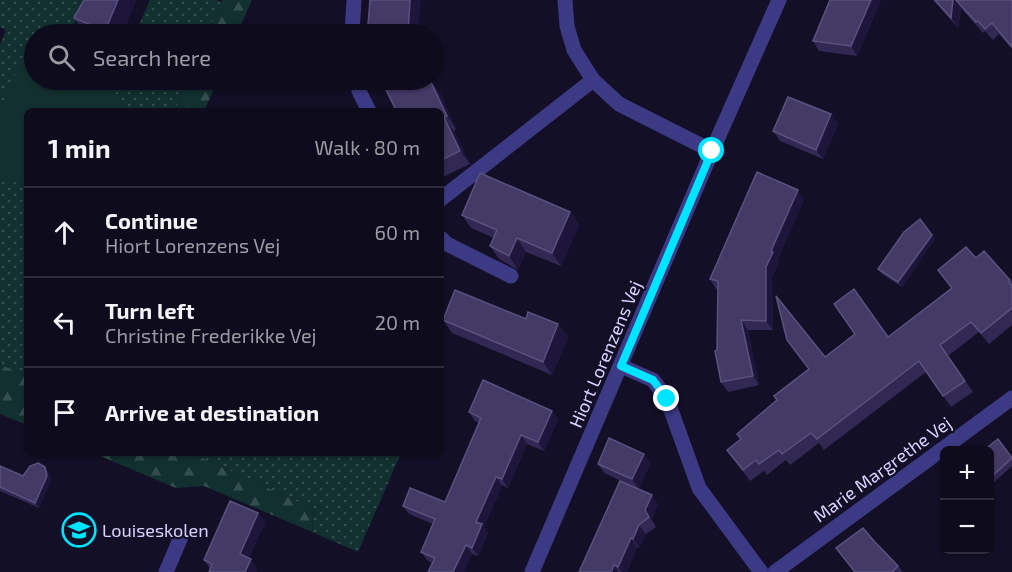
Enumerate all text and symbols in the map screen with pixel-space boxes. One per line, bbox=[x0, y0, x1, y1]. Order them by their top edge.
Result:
search box bbox=[24, 24, 444, 90]
icon: search bbox=[45, 41, 78, 74]
text: Search here bbox=[93, 44, 211, 70]
text: 1 min bbox=[48, 132, 111, 163]
text: Walk · 80 m bbox=[315, 135, 420, 159]
route start bbox=[698, 137, 724, 163]
text: Continue bbox=[105, 207, 198, 233]
icon: ahead bbox=[48, 216, 81, 249]
text: 60 m bbox=[375, 220, 420, 244]
text: Hiort Lorenzens Vej bbox=[105, 233, 280, 257]
street label: Hiort Lorenzens Vej bbox=[564, 277, 646, 431]
text: Turn left bbox=[105, 297, 194, 323]
icon: left bbox=[48, 306, 81, 339]
text: 20 m bbox=[375, 310, 420, 334]
text: Christine Frederikke Vej bbox=[105, 323, 317, 347]
route end bbox=[653, 385, 679, 411]
icon: arrive bbox=[48, 396, 81, 429]
text: Arrive at destination bbox=[105, 399, 319, 425]
street label: Marie Margrethe Vej bbox=[809, 411, 955, 527]
map controls bbox=[940, 446, 994, 554]
button: + bbox=[940, 446, 994, 500]
button: − bbox=[940, 500, 994, 554]
school or university icon: Louiseskolen bbox=[61, 512, 97, 548]
place label: Louiseskolen bbox=[102, 519, 209, 541]

